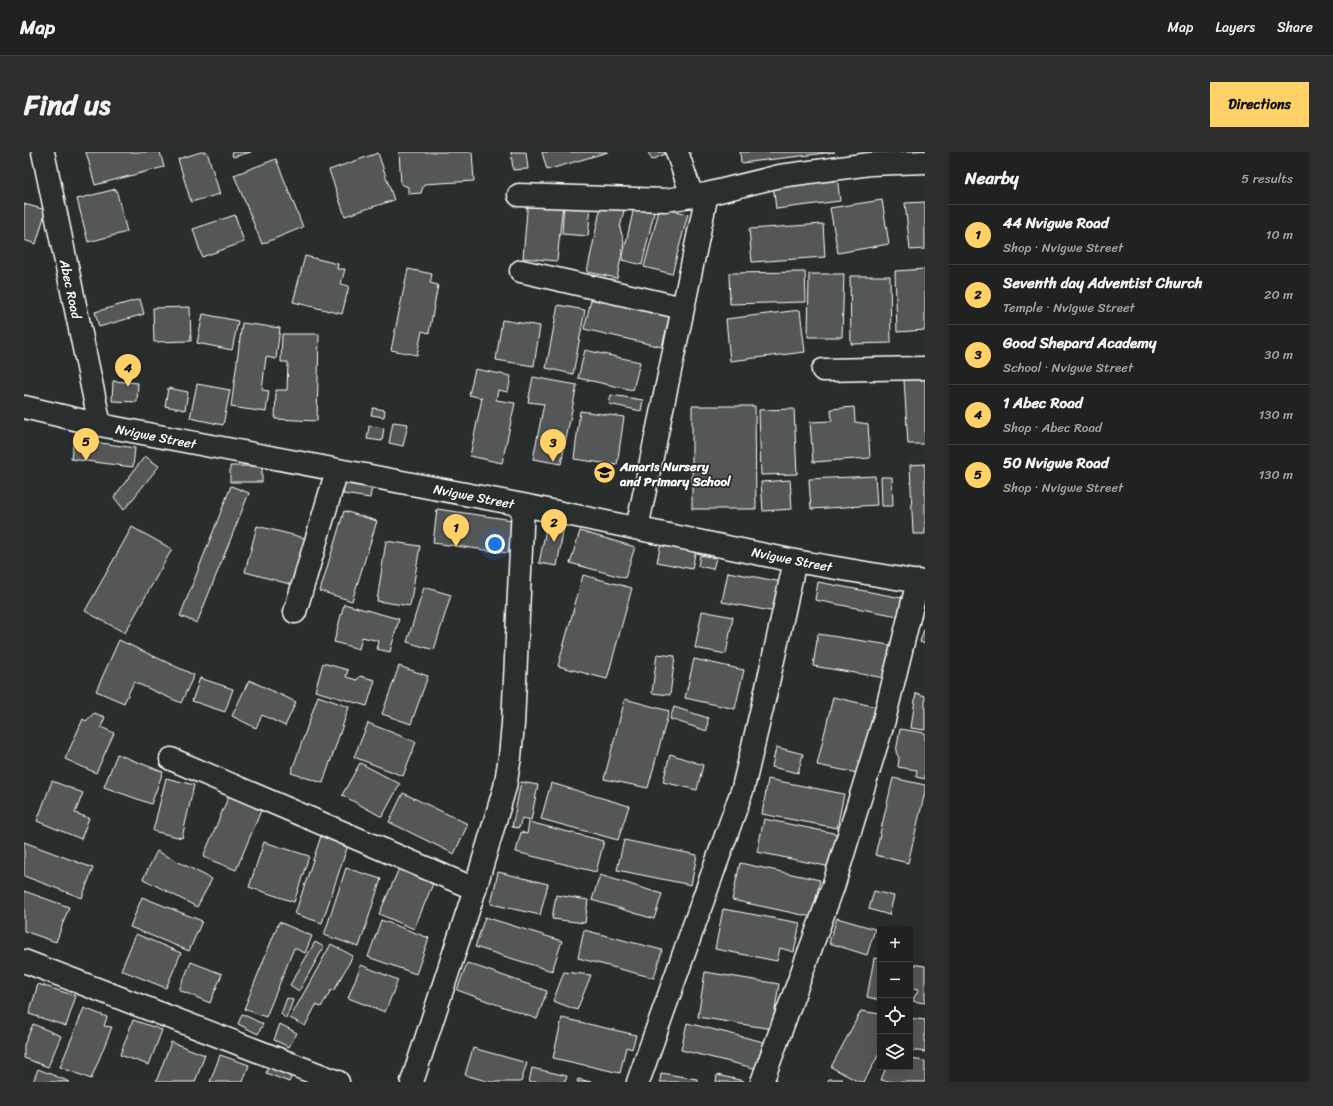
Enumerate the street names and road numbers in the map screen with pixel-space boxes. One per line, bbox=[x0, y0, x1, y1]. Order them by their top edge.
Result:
street label: Abec Road bbox=[53, 256, 88, 322]
street label: Nvigwe Street bbox=[114, 417, 199, 456]
street label: Nvigwe Street bbox=[432, 477, 517, 516]
street label: Nvigwe Street bbox=[750, 540, 835, 579]

